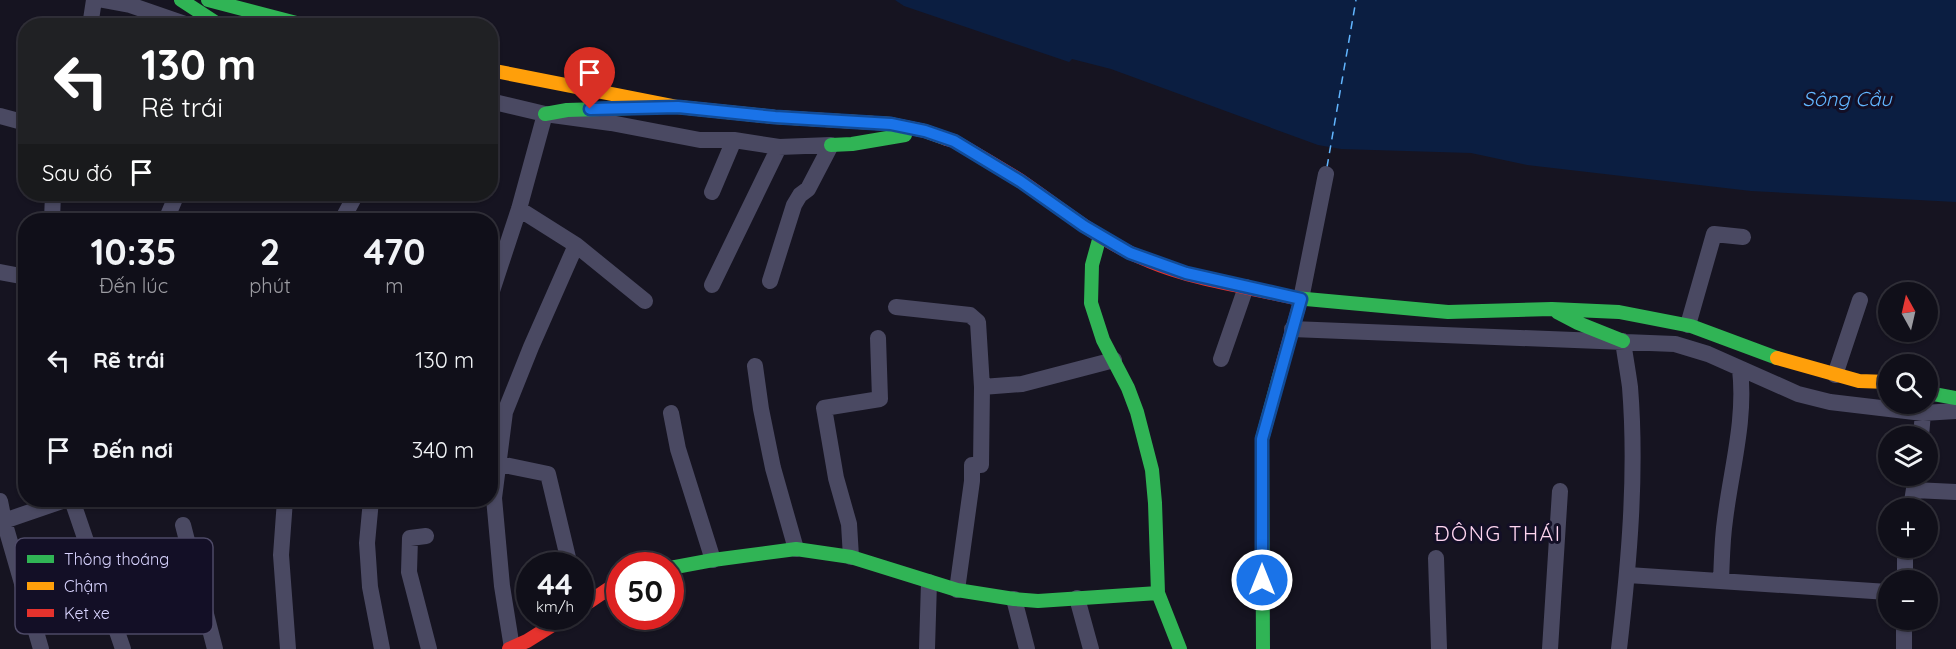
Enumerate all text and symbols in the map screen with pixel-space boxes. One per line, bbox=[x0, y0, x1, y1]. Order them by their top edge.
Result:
text: 130 m bbox=[141, 38, 256, 91]
icon: left bbox=[42, 42, 120, 120]
pin bbox=[564, 47, 615, 109]
icon: arrive bbox=[573, 56, 606, 89]
water label: Sông Cầu bbox=[1802, 86, 1893, 111]
text: Rẽ trái bbox=[141, 90, 223, 124]
icon: arrive bbox=[125, 156, 158, 189]
text: Sau đó bbox=[42, 159, 113, 187]
text: 10:35 bbox=[91, 229, 177, 274]
text: 2 bbox=[260, 229, 280, 274]
text: 470 bbox=[363, 229, 425, 274]
text: Đến lúc bbox=[99, 273, 168, 298]
text: phút bbox=[249, 273, 291, 298]
text: m bbox=[385, 273, 404, 298]
north arrow bbox=[1878, 282, 1938, 342]
map controls bbox=[1878, 282, 1938, 630]
icon: left bbox=[42, 344, 75, 377]
text: Rẽ trái bbox=[93, 346, 164, 374]
text: 130 m bbox=[415, 346, 474, 374]
button: search bbox=[1878, 354, 1938, 414]
button: layers bbox=[1878, 426, 1938, 486]
icon: arrive bbox=[42, 434, 75, 467]
text: Đến nơi bbox=[93, 436, 173, 464]
text: 340 m bbox=[412, 436, 474, 464]
button: + bbox=[1878, 498, 1938, 558]
district label: ĐÔNG THÁI bbox=[1435, 520, 1561, 546]
legend bbox=[15, 538, 213, 634]
position arrow bbox=[1230, 548, 1294, 612]
text: Thông thoáng bbox=[64, 549, 169, 569]
speed limit sign: 50 bbox=[606, 552, 684, 630]
text: 44 bbox=[537, 565, 573, 603]
button: − bbox=[1878, 570, 1938, 630]
text: Chậm bbox=[64, 576, 108, 596]
text: km/h bbox=[536, 597, 574, 616]
text: Kẹt xe bbox=[64, 603, 110, 623]

